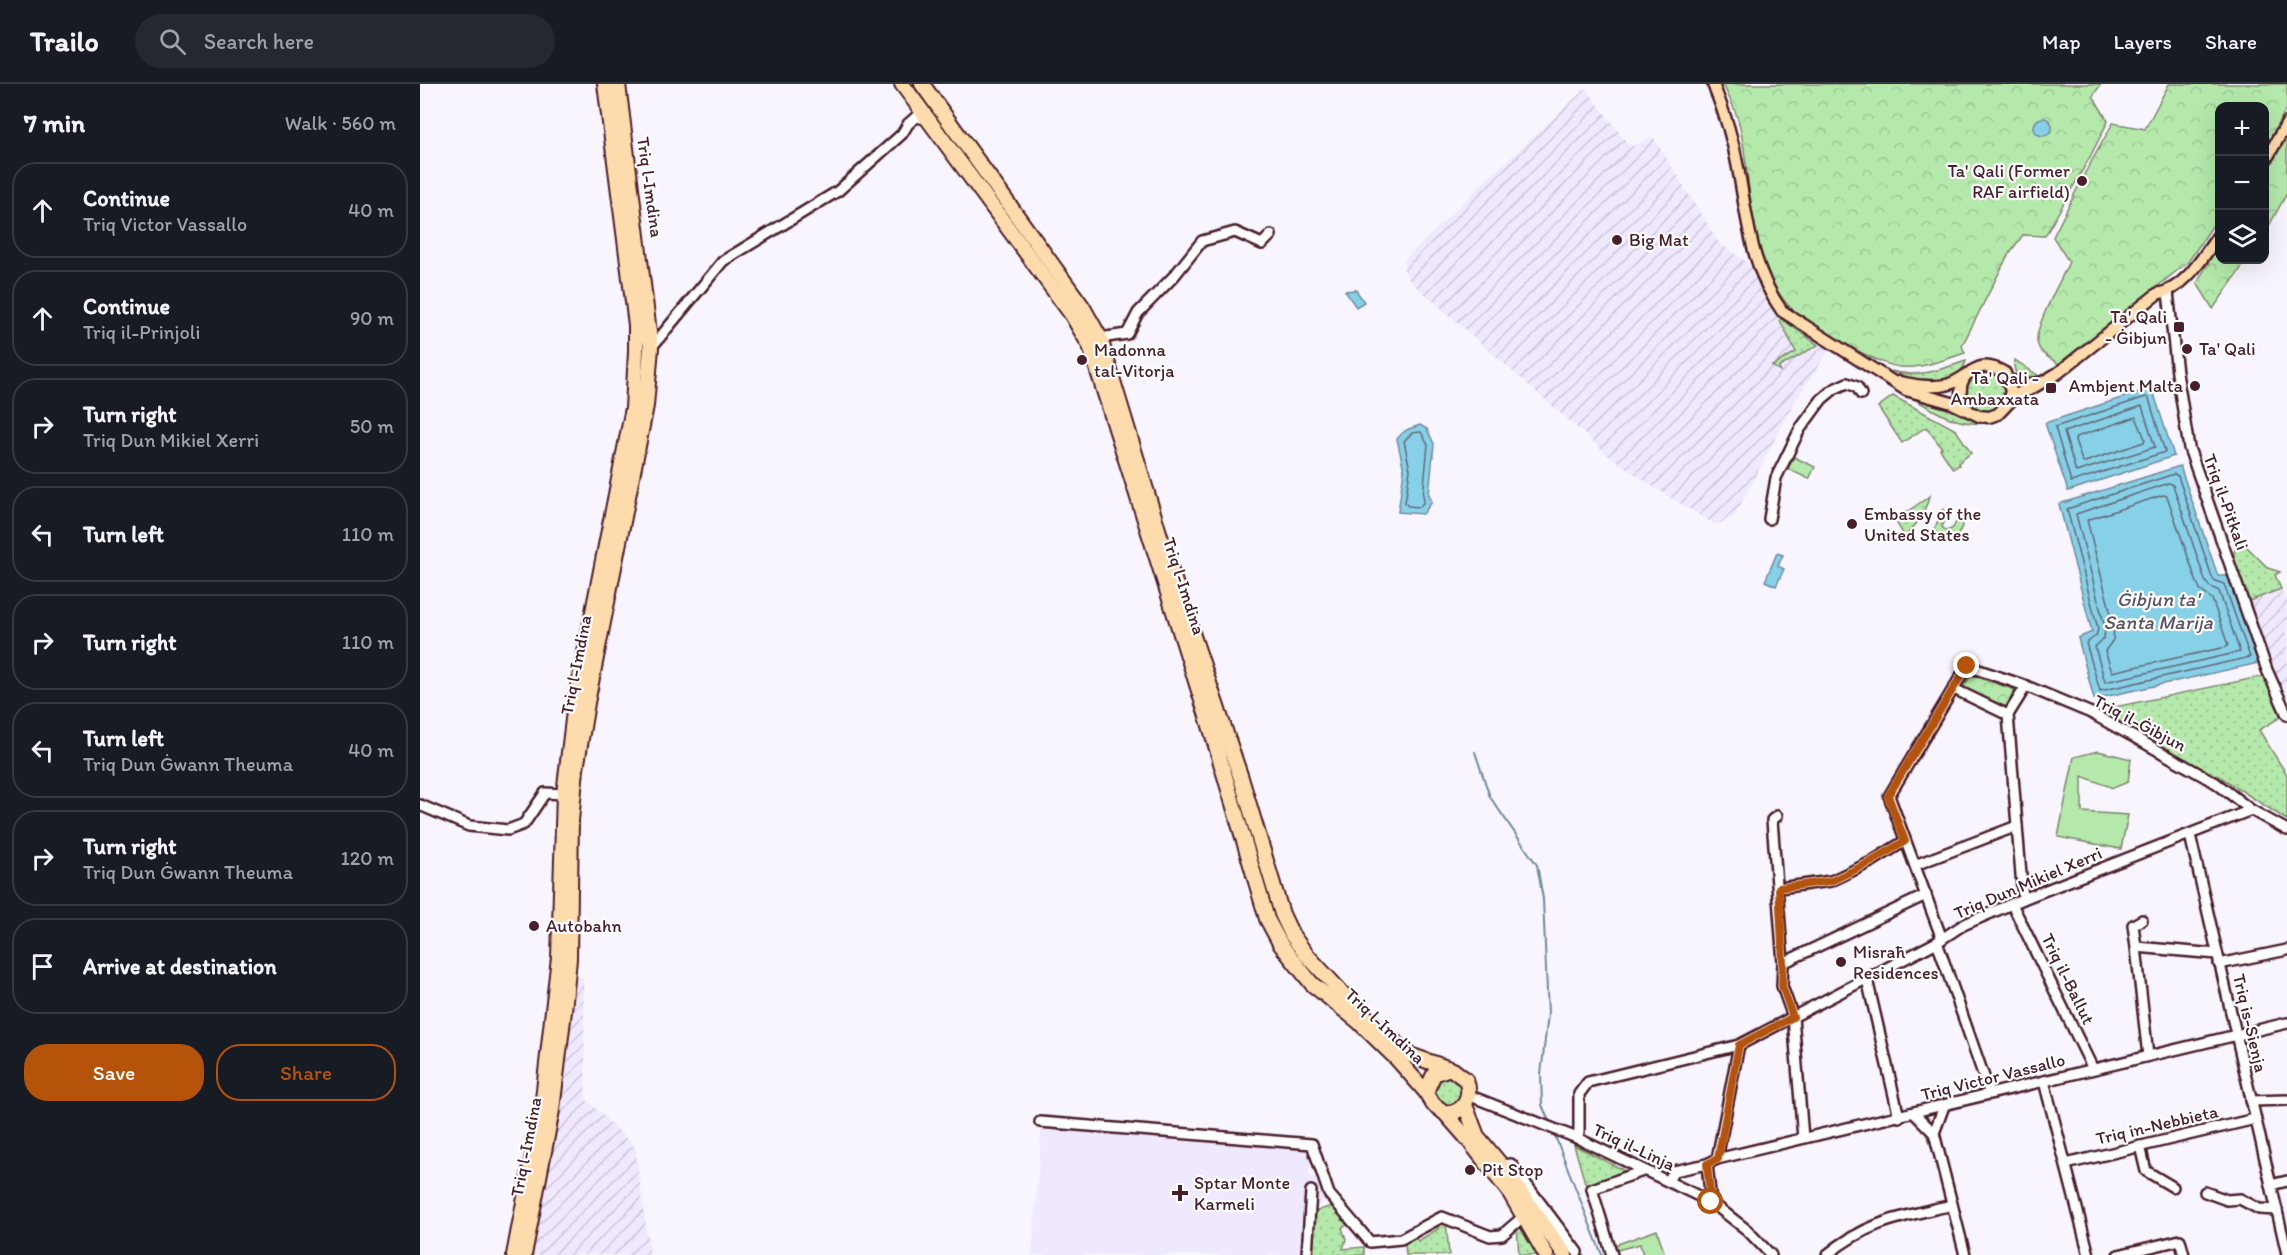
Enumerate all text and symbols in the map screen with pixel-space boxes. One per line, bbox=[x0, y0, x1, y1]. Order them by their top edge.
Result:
search box bbox=[135, 14, 555, 68]
text: Trailo bbox=[30, 24, 99, 58]
icon: search bbox=[156, 25, 189, 58]
text: Search here bbox=[204, 28, 314, 55]
text: Map bbox=[2042, 29, 2081, 54]
text: Layers bbox=[2114, 29, 2172, 54]
text: Share bbox=[2205, 29, 2257, 54]
map controls bbox=[2215, 102, 2269, 264]
button: + bbox=[2215, 102, 2269, 156]
text: 7 min bbox=[24, 107, 85, 139]
text: Walk · 560 m bbox=[285, 111, 396, 135]
street label: Triq l-Imdina bbox=[632, 135, 668, 239]
button: − bbox=[2215, 156, 2269, 210]
place label: Ta' Qali (Former RAF airfield) bbox=[1947, 160, 2071, 203]
marker: Ta' Qali (Former RAF airfield) bbox=[2075, 174, 2089, 188]
text: Continue bbox=[83, 185, 170, 212]
icon: ahead bbox=[26, 194, 59, 227]
text: 40 m bbox=[348, 198, 394, 222]
button: layers bbox=[2215, 210, 2269, 264]
text: Triq Victor Vassallo bbox=[83, 212, 247, 236]
place label: Big Mat bbox=[1629, 229, 1689, 251]
marker: Big Mat bbox=[1610, 233, 1624, 247]
text: Continue bbox=[83, 293, 170, 320]
icon: ahead bbox=[26, 302, 59, 335]
text: 90 m bbox=[350, 306, 394, 330]
place label: Ta' Qali - Ġibjun bbox=[2105, 306, 2167, 349]
text: Triq il-Prinjoli bbox=[83, 320, 200, 344]
marker: Ta' Qali - Ġibjun bbox=[2172, 320, 2186, 334]
place label: Ta' Qali bbox=[2199, 338, 2256, 360]
place label: Madonna tal-Vitorja bbox=[1094, 339, 1175, 382]
marker: Ta' Qali bbox=[2180, 342, 2194, 356]
marker: Madonna tal-Vitorja bbox=[1075, 353, 1089, 367]
place label: Ta' Qali - Ambaxxata bbox=[1951, 367, 2040, 410]
place label: Ambjent Malta bbox=[2069, 375, 2184, 397]
marker: Ambjent Malta bbox=[2188, 379, 2202, 393]
marker: Ta' Qali - Ambaxxata bbox=[2044, 381, 2058, 395]
text: Turn right bbox=[83, 401, 177, 428]
icon: right bbox=[26, 410, 59, 443]
text: 50 m bbox=[350, 414, 394, 438]
text: Triq Dun Mikiel Xerri bbox=[83, 428, 259, 452]
street label: Triq il-Pitkali bbox=[2198, 451, 2254, 553]
place label: Embassy of the United States bbox=[1864, 503, 1981, 546]
marker: Embassy of the United States bbox=[1845, 517, 1859, 531]
icon: left bbox=[26, 518, 59, 551]
text: Turn left bbox=[83, 521, 164, 548]
text: 110 m bbox=[342, 522, 394, 546]
street label: Triq l-Imdina bbox=[1158, 534, 1210, 638]
water label: Ġibjun ta' Santa Marija bbox=[2103, 587, 2214, 634]
street label: Triq l-Imdina bbox=[556, 613, 596, 717]
icon: right bbox=[26, 626, 59, 659]
text: Turn right bbox=[83, 629, 177, 656]
text: 110 m bbox=[342, 630, 394, 654]
route end bbox=[1953, 652, 1979, 678]
street label: Triq il-Ġibjun bbox=[2090, 689, 2190, 757]
text: Turn left bbox=[83, 725, 164, 752]
icon: left bbox=[26, 734, 59, 767]
text: 40 m bbox=[348, 738, 394, 762]
text: Triq Dun Ġwann Theuma bbox=[83, 752, 293, 776]
text: Turn right bbox=[83, 833, 177, 860]
icon: right bbox=[26, 842, 59, 875]
street label: Triq Dun Mikiel Xerri bbox=[1951, 842, 2105, 924]
text: 120 m bbox=[341, 846, 394, 870]
text: Triq Dun Ġwann Theuma bbox=[83, 860, 293, 884]
place label: Autobahn bbox=[546, 915, 622, 937]
marker: Autobahn bbox=[527, 919, 541, 933]
street label: Triq il-Ballut bbox=[2036, 930, 2100, 1028]
place label: Misraħ Residences bbox=[1853, 941, 1939, 984]
icon: arrive bbox=[26, 950, 59, 983]
text: Arrive at destination bbox=[83, 953, 277, 980]
marker: Misraħ Residences bbox=[1834, 955, 1848, 969]
street label: Triq is-Sienja bbox=[2228, 972, 2272, 1075]
street label: Triq l-Imdina bbox=[1340, 983, 1430, 1069]
button: Save bbox=[24, 1044, 204, 1101]
button: Share bbox=[216, 1044, 396, 1101]
street label: Triq Victor Vassallo bbox=[1919, 1048, 2067, 1106]
street label: Triq l-Imdina bbox=[506, 1095, 546, 1199]
street label: Triq in-Nebbieta bbox=[2094, 1100, 2221, 1150]
street label: Triq il-Linja bbox=[1589, 1118, 1679, 1176]
place label: Pit Stop bbox=[1482, 1159, 1543, 1181]
marker: Pit Stop bbox=[1463, 1163, 1477, 1177]
place label: Sptar Monte Karmeli bbox=[1194, 1172, 1290, 1215]
marker: Sptar Monte Karmeli bbox=[1171, 1184, 1189, 1202]
route start bbox=[1697, 1188, 1723, 1214]

